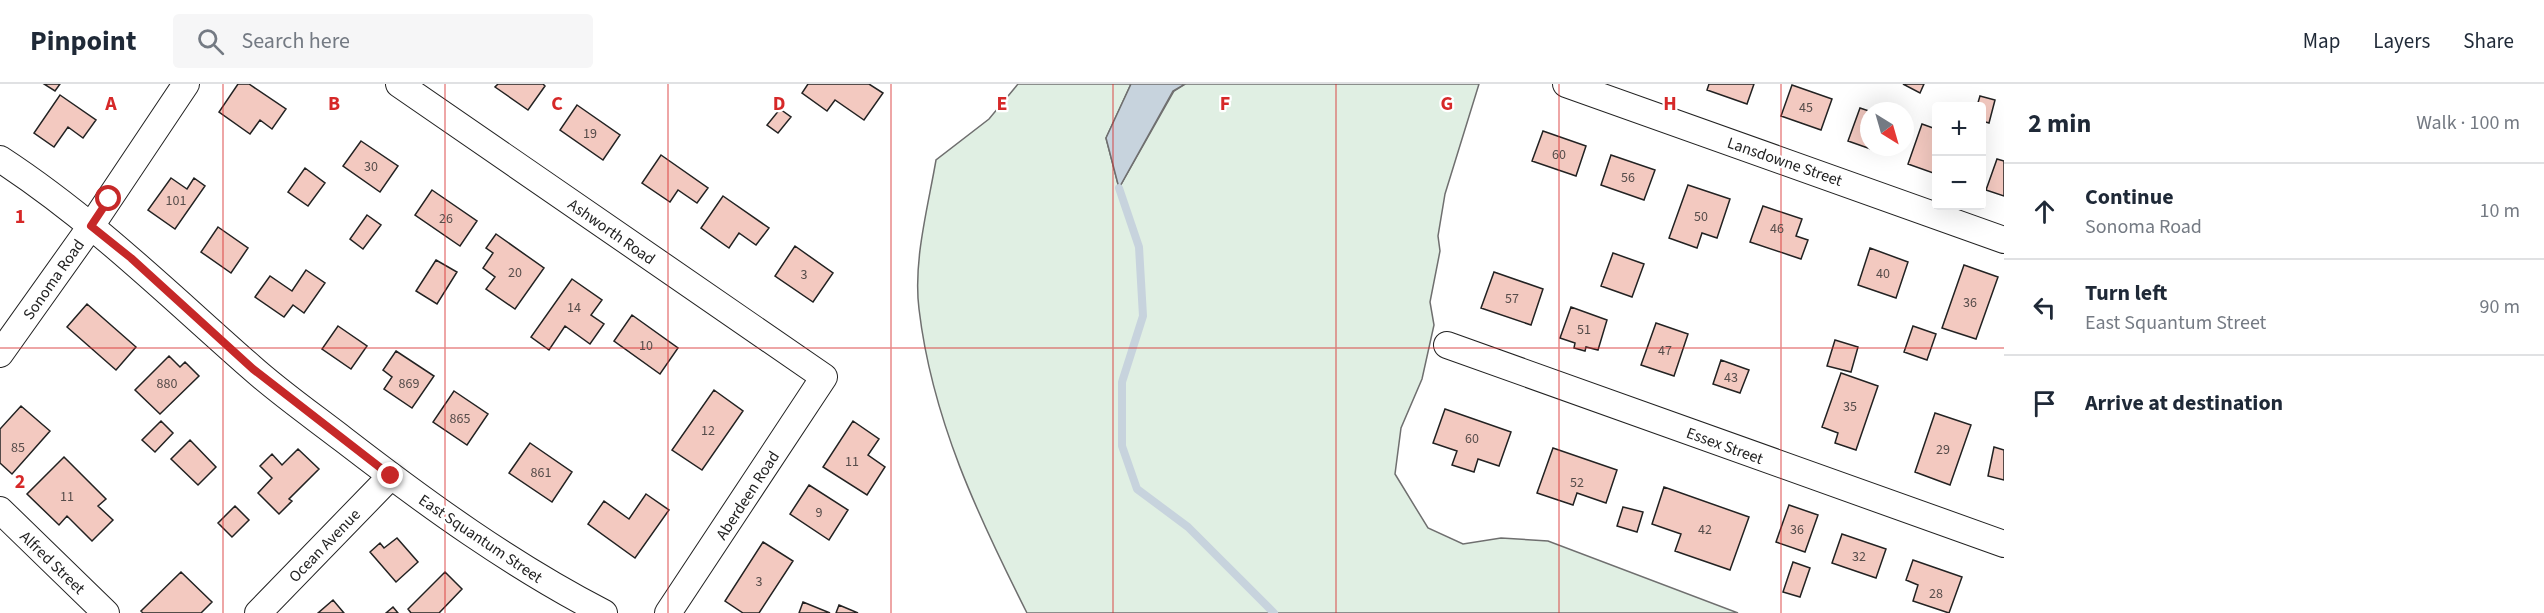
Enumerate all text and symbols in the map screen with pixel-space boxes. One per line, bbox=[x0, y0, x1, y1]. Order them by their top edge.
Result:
search box bbox=[173, 14, 593, 68]
text: Pinpoint bbox=[30, 21, 137, 61]
icon: search bbox=[194, 25, 227, 58]
text: Search here bbox=[242, 25, 350, 57]
text: Map bbox=[2303, 26, 2340, 56]
text: Layers bbox=[2373, 26, 2430, 56]
text: Share bbox=[2463, 26, 2514, 56]
text: A bbox=[104, 90, 117, 118]
text: B bbox=[328, 90, 340, 118]
text: C bbox=[551, 90, 563, 118]
text: D bbox=[773, 90, 785, 118]
text: E bbox=[997, 90, 1007, 118]
text: F bbox=[1220, 90, 1230, 118]
text: G bbox=[1441, 90, 1453, 118]
text: H bbox=[1663, 90, 1677, 118]
house number: 45 bbox=[1799, 98, 1813, 118]
north arrow bbox=[1860, 102, 1914, 156]
map controls bbox=[1932, 102, 1986, 210]
button: + bbox=[1932, 102, 1986, 156]
text: 2 min bbox=[2028, 105, 2091, 142]
text: Walk · 100 m bbox=[2416, 109, 2520, 137]
house number: 19 bbox=[583, 124, 597, 144]
street label: Lansdowne Street bbox=[1724, 132, 1846, 192]
house number: 60 bbox=[1552, 145, 1566, 165]
button: − bbox=[1932, 156, 1986, 210]
house number: 30 bbox=[364, 157, 378, 177]
house number: 56 bbox=[1621, 168, 1635, 188]
text: Continue bbox=[2085, 181, 2174, 213]
route start bbox=[95, 185, 121, 211]
house number: 101 bbox=[166, 191, 186, 211]
street label: Ashworth Road bbox=[563, 194, 659, 270]
icon: ahead bbox=[2028, 195, 2061, 228]
text: 10 m bbox=[2480, 197, 2520, 225]
text: 1 bbox=[15, 203, 25, 231]
house number: 50 bbox=[1694, 207, 1708, 227]
house number: 26 bbox=[439, 209, 453, 229]
text: Sonoma Road bbox=[2085, 213, 2202, 241]
house number: 46 bbox=[1770, 219, 1784, 239]
street label: Sonoma Road bbox=[18, 235, 90, 324]
house number: 20 bbox=[508, 263, 522, 283]
house number: 40 bbox=[1876, 264, 1890, 284]
house number: 3 bbox=[801, 265, 808, 285]
text: Turn left bbox=[2085, 277, 2167, 309]
house number: 57 bbox=[1505, 289, 1519, 309]
icon: left bbox=[2028, 291, 2061, 324]
house number: 36 bbox=[1963, 293, 1977, 313]
text: 90 m bbox=[2480, 293, 2520, 321]
house number: 14 bbox=[567, 298, 581, 318]
text: East Squantum Street bbox=[2085, 309, 2266, 337]
house number: 51 bbox=[1577, 320, 1591, 340]
house number: 10 bbox=[639, 336, 653, 356]
house number: 47 bbox=[1658, 341, 1672, 361]
house number: 43 bbox=[1724, 368, 1738, 388]
house number: 880 bbox=[157, 374, 177, 394]
house number: 869 bbox=[399, 374, 419, 394]
icon: arrive bbox=[2028, 387, 2061, 420]
text: Arrive at destination bbox=[2085, 387, 2283, 419]
house number: 35 bbox=[1843, 397, 1857, 417]
house number: 865 bbox=[450, 409, 470, 429]
house number: 12 bbox=[701, 421, 715, 441]
street label: Essex Street bbox=[1683, 422, 1767, 470]
house number: 60 bbox=[1465, 429, 1479, 449]
house number: 85 bbox=[11, 438, 25, 458]
house number: 29 bbox=[1936, 440, 1950, 460]
street label: Aberdeen Road bbox=[711, 447, 785, 544]
house number: 11 bbox=[845, 452, 859, 472]
route end bbox=[377, 462, 403, 488]
house number: 861 bbox=[531, 463, 551, 483]
text: 2 bbox=[15, 468, 25, 496]
house number: 52 bbox=[1570, 473, 1584, 493]
house number: 11 bbox=[60, 487, 74, 507]
street label: East Squantum Street bbox=[414, 489, 547, 589]
house number: 9 bbox=[816, 503, 823, 523]
street label: Ocean Avenue bbox=[284, 504, 366, 587]
house number: 42 bbox=[1698, 520, 1712, 540]
house number: 36 bbox=[1790, 520, 1804, 540]
street label: Alfred Street bbox=[15, 526, 90, 600]
house number: 32 bbox=[1852, 547, 1866, 567]
house number: 3 bbox=[756, 572, 763, 592]
house number: 28 bbox=[1929, 584, 1943, 604]

